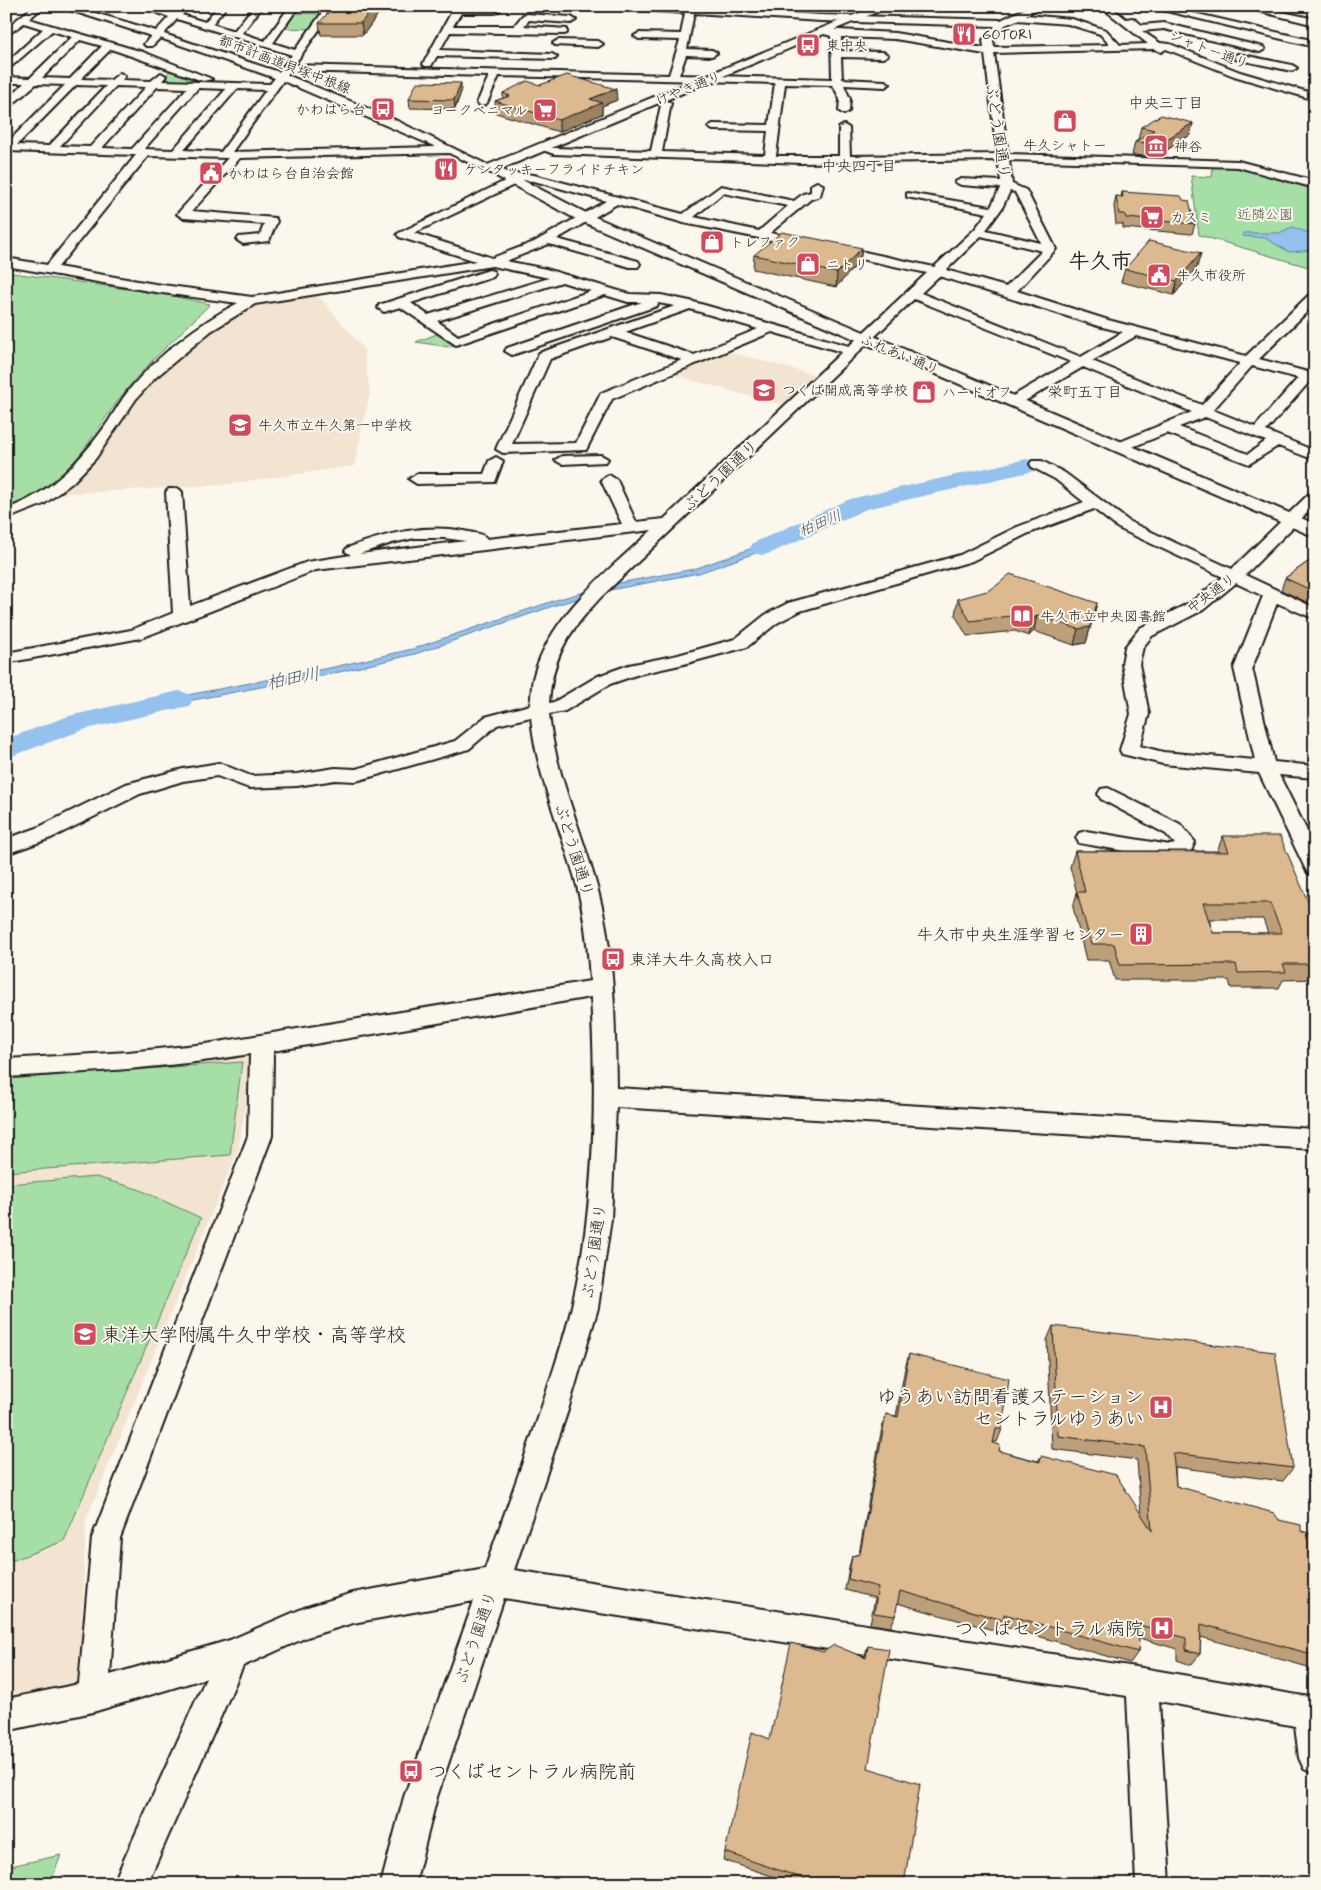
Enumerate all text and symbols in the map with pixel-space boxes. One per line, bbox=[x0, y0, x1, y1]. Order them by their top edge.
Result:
restaurant icon: GOTORI bbox=[951, 21, 977, 47]
place label: GOTORI bbox=[982, 26, 1032, 44]
street label: シャトー通り bbox=[1166, 26, 1251, 73]
street label: 都市計画道貝塚中根線 bbox=[216, 31, 353, 98]
bus stop icon: 東中央 bbox=[795, 32, 821, 58]
place label: 東中央 bbox=[826, 37, 868, 55]
street label: けやき通り bbox=[653, 67, 724, 110]
street label: ぶどう園通り bbox=[980, 82, 1015, 180]
district label: 中央三丁目 bbox=[1128, 94, 1204, 114]
bus stop icon: かわはら台 bbox=[370, 96, 396, 122]
supermarket icon: ヨークベニマル bbox=[532, 97, 558, 123]
place label: かわはら台 bbox=[296, 101, 366, 119]
place label: ヨークベニマル bbox=[431, 102, 528, 120]
shop icon: 牛久シャトー bbox=[1052, 108, 1078, 134]
museum icon: 神谷 bbox=[1143, 133, 1169, 159]
place label: 牛久シャトー bbox=[1023, 137, 1107, 155]
place label: 神谷 bbox=[1174, 138, 1202, 156]
restaurant icon: ケンタッキーフライドチキン bbox=[433, 156, 459, 182]
district label: 中央四丁目 bbox=[821, 157, 897, 177]
public building icon: かわはら台自治会館 bbox=[198, 160, 224, 186]
place label: ケンタッキーフライドチキン bbox=[464, 161, 644, 179]
place label: かわはら台自治会館 bbox=[228, 165, 354, 183]
supermarket icon: カスミ bbox=[1139, 204, 1165, 230]
park label: 近隣公園 bbox=[1237, 206, 1293, 224]
place label: カスミ bbox=[1170, 209, 1212, 227]
shop icon: トレファク bbox=[699, 229, 725, 255]
place label: トレファク bbox=[730, 234, 800, 252]
district label: 牛久市 bbox=[1069, 248, 1132, 276]
shop icon: ニトリ bbox=[795, 251, 821, 277]
place label: ニトリ bbox=[826, 256, 868, 274]
public building icon: 牛久市役所 bbox=[1146, 262, 1172, 288]
place label: 牛久市役所 bbox=[1176, 267, 1246, 285]
street label: ふれあい通り bbox=[857, 330, 942, 380]
school or university icon: つくば開成高等学校 bbox=[751, 377, 777, 403]
shop icon: ハードオフ bbox=[911, 379, 937, 405]
place label: つくば開成高等学校 bbox=[782, 382, 908, 400]
district label: 栄町五丁目 bbox=[1047, 383, 1123, 403]
place label: ハードオフ bbox=[942, 384, 1012, 402]
school or university icon: 牛久市立牛久第一中学校 bbox=[227, 412, 253, 438]
place label: 牛久市立牛久第一中学校 bbox=[258, 417, 412, 435]
street label: ぶどう園通り bbox=[679, 436, 763, 517]
water label: 柏田川 bbox=[796, 506, 845, 542]
street label: 中央通り bbox=[1184, 570, 1240, 618]
library icon: 牛久市立中央図書館 bbox=[1009, 603, 1035, 629]
place label: 牛久市立中央図書館 bbox=[1040, 608, 1166, 626]
water label: 柏田川 bbox=[264, 662, 322, 696]
street label: ぶどう園通り bbox=[549, 801, 598, 900]
building icon: 牛久市中央生涯学習センター bbox=[1128, 921, 1154, 947]
place label: 牛久市中央生涯学習センター bbox=[917, 925, 1124, 946]
bus stop icon: 東洋大牛久高校入口 bbox=[600, 946, 626, 972]
place label: 東洋大牛久高校入口 bbox=[630, 950, 774, 971]
street label: ぶどう園通り bbox=[577, 1202, 612, 1300]
school or university icon: 東洋大学附属牛久中学校・高等学校 bbox=[72, 1321, 98, 1347]
place label: 東洋大学附属牛久中学校・高等学校 bbox=[102, 1323, 406, 1348]
place label: ゆうあい訪問看護ステーション セントラルゆうあい bbox=[877, 1385, 1144, 1432]
hospital icon: ゆうあい訪問看護ステーション セントラルゆうあい bbox=[1148, 1394, 1174, 1420]
street label: ぶどう園通り bbox=[451, 1589, 502, 1686]
hospital icon: つくばセントラル病院 bbox=[1149, 1615, 1175, 1641]
place label: つくばセントラル病院 bbox=[955, 1617, 1144, 1642]
bus stop icon: つくばセントラル病院前 bbox=[398, 1758, 424, 1784]
place label: つくばセントラル病院前 bbox=[428, 1760, 636, 1785]

